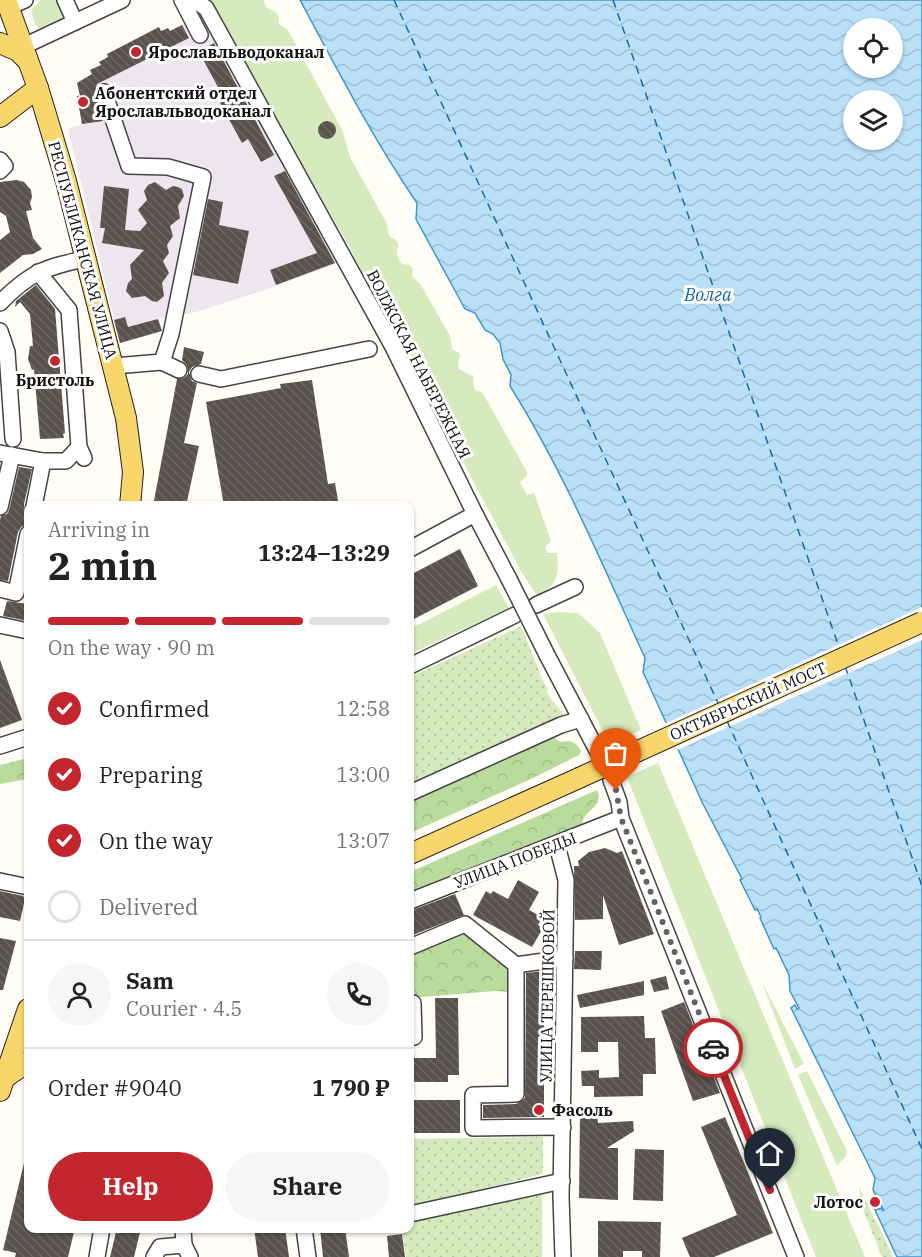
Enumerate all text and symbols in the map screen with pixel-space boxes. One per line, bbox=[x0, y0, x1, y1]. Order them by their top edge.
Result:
map controls bbox=[843, 18, 903, 150]
button: locate bbox=[843, 18, 903, 78]
place label: Ярославльводоканал bbox=[148, 42, 325, 62]
marker: Ярославльводоканал bbox=[129, 45, 143, 59]
place label: Абонентский отдел Ярославльводоканал bbox=[95, 83, 272, 121]
button: layers bbox=[843, 90, 903, 150]
marker: Абонентский отдел Ярославльводоканал bbox=[76, 95, 90, 109]
street label: РЕСПУБЛИКАНСКАЯ УЛИЦА bbox=[44, 139, 122, 361]
street label: ВОЛЖСКАЯ НАБЕРЕЖНАЯ bbox=[363, 266, 475, 462]
water label: Волга bbox=[683, 283, 732, 306]
marker: Бристоль bbox=[48, 354, 62, 368]
place label: Бристоль bbox=[16, 370, 94, 390]
text: Arriving in bbox=[48, 516, 150, 543]
text: 13:24–13:29 bbox=[258, 538, 390, 567]
text: 2 min bbox=[48, 540, 157, 591]
text: On the way · 90 m bbox=[48, 634, 215, 661]
street label: ОКТЯБРЬСКИЙ МОСТ bbox=[666, 657, 830, 745]
icon: check bbox=[48, 692, 81, 725]
text: Confirmed bbox=[99, 694, 210, 723]
text: 12:58 bbox=[336, 695, 390, 722]
pin bbox=[590, 728, 641, 790]
icon: bag bbox=[599, 737, 632, 770]
icon: check bbox=[48, 758, 81, 791]
text: Preparing bbox=[99, 760, 203, 789]
text: 13:00 bbox=[336, 761, 390, 788]
icon: check bbox=[48, 824, 81, 857]
text: On the way bbox=[99, 826, 213, 855]
text: 13:07 bbox=[336, 827, 390, 854]
street label: УЛИЦА ПОБЕДЫ bbox=[451, 827, 579, 893]
text: Delivered bbox=[99, 892, 198, 921]
street label: УЛИЦА ТЕРЕШКОВОЙ bbox=[535, 909, 559, 1083]
button: person bbox=[48, 963, 111, 1026]
button: phone bbox=[327, 963, 390, 1026]
text: Sam bbox=[126, 966, 174, 995]
text: Courier · 4.5 bbox=[126, 995, 242, 1022]
courier bbox=[683, 1018, 743, 1078]
icon: car bbox=[697, 1032, 730, 1065]
text: Order #9040 bbox=[48, 1073, 182, 1102]
text: 1 790 ₽ bbox=[312, 1073, 390, 1102]
place label: Фасоль bbox=[551, 1100, 613, 1120]
marker: Фасоль bbox=[532, 1103, 546, 1117]
pin bbox=[744, 1128, 795, 1190]
icon: home bbox=[753, 1137, 786, 1170]
button: Help bbox=[48, 1152, 213, 1221]
button: Share bbox=[225, 1152, 390, 1221]
place label: Лотос bbox=[814, 1192, 863, 1212]
marker: Лотос bbox=[868, 1195, 882, 1209]

